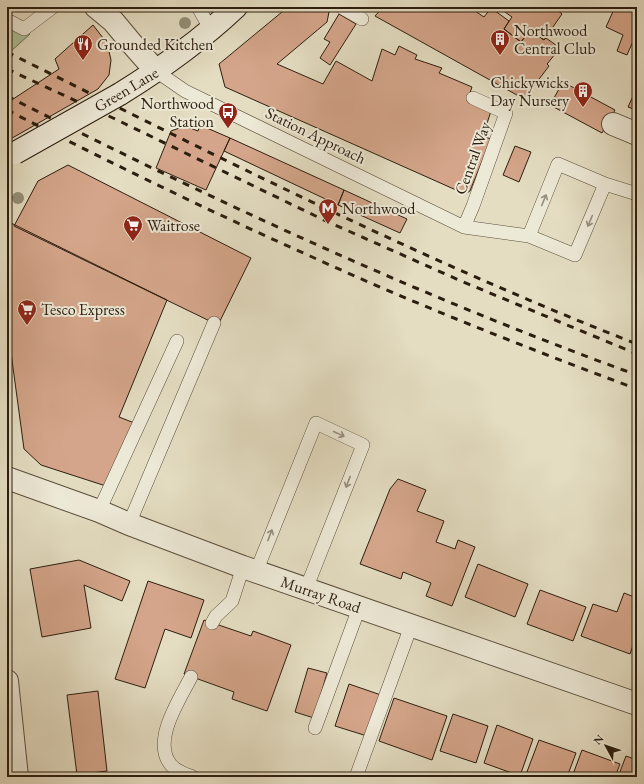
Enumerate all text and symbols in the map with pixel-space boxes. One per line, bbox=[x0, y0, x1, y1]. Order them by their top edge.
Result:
place label: Northwood Central Club bbox=[514, 20, 596, 59]
building icon: Northwood Central Club bbox=[489, 28, 511, 56]
restaurant icon: Grounded Kitchen bbox=[72, 33, 94, 61]
place label: Grounded Kitchen bbox=[97, 34, 214, 55]
street label: Green Lane bbox=[90, 62, 162, 117]
place label: Chickywicks Day Nursery bbox=[490, 72, 570, 111]
building icon: Chickywicks Day Nursery bbox=[572, 80, 594, 108]
place label: Northwood Station bbox=[141, 93, 215, 132]
bus stop icon: Northwood Station bbox=[217, 101, 239, 129]
street label: Station Approach bbox=[262, 102, 369, 169]
street label: Central Way bbox=[450, 118, 496, 198]
one-way arrow bbox=[540, 194, 548, 206]
metro station icon: Northwood bbox=[317, 197, 339, 225]
place label: Northwood bbox=[342, 198, 416, 219]
supermarket icon: Waitrose bbox=[122, 214, 144, 242]
place label: Waitrose bbox=[147, 215, 200, 236]
one-way arrow bbox=[585, 215, 593, 227]
supermarket icon: Tesco Express bbox=[16, 298, 38, 326]
place label: Tesco Express bbox=[41, 299, 125, 320]
one-way arrow bbox=[333, 431, 345, 438]
one-way arrow bbox=[344, 475, 352, 487]
one-way arrow bbox=[266, 530, 274, 542]
street label: Murray Road bbox=[278, 571, 365, 618]
north arrow bbox=[586, 726, 626, 766]
text: N bbox=[590, 732, 607, 747]

